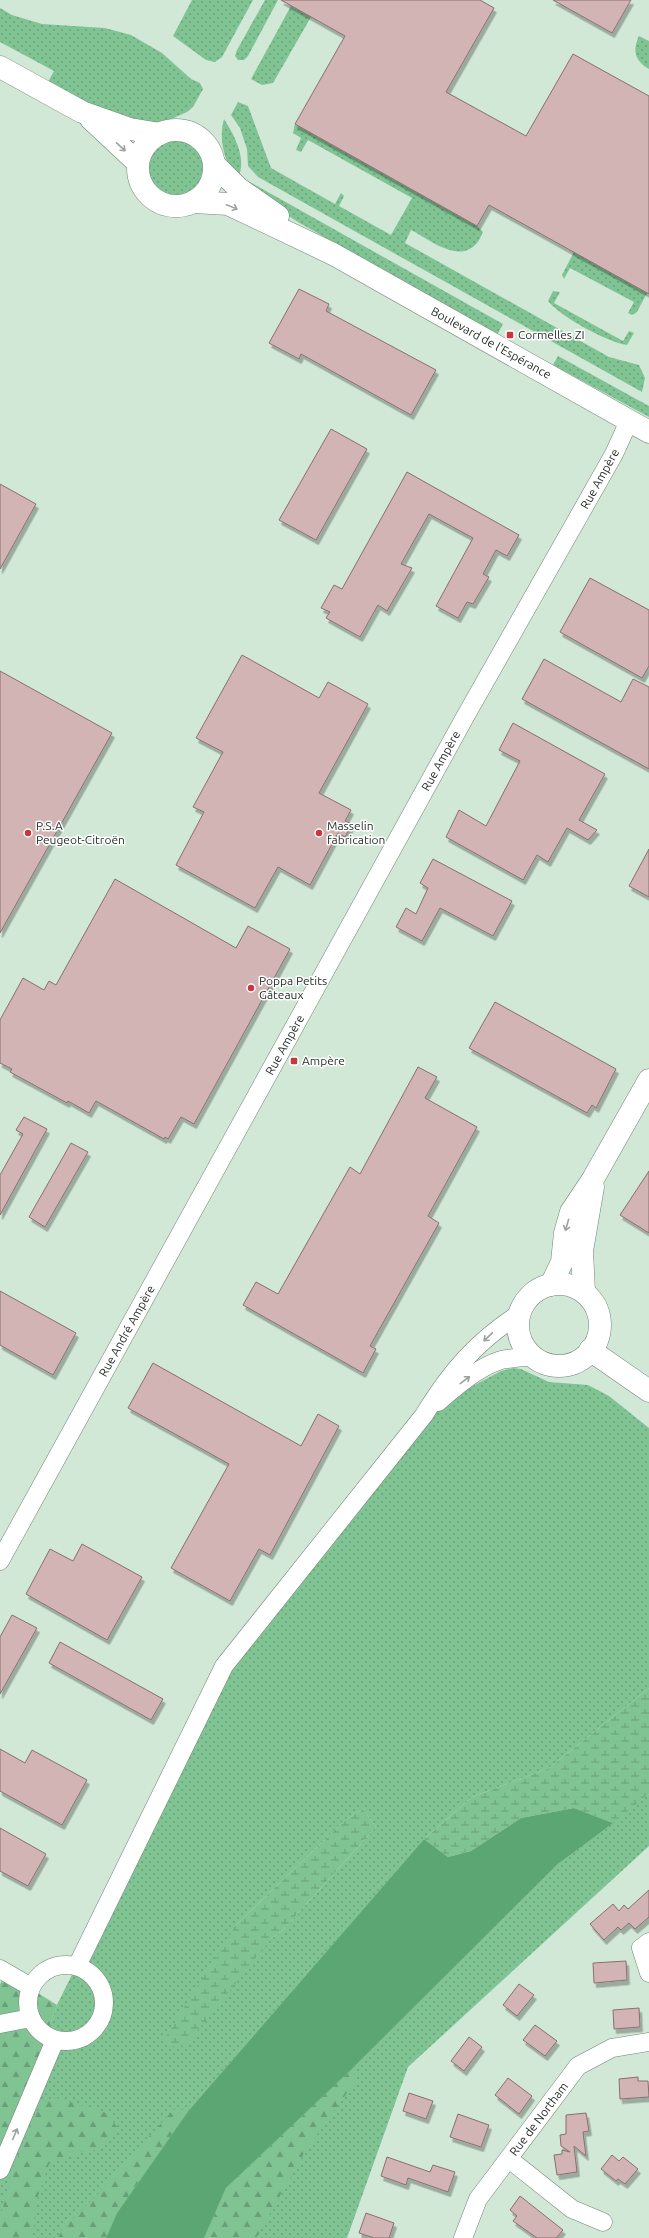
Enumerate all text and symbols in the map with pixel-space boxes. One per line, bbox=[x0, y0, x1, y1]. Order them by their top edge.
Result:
one-way arrow bbox=[116, 142, 126, 151]
one-way arrow bbox=[226, 203, 238, 211]
street label: Boulevard de l'Espérance bbox=[429, 304, 554, 381]
place label: Cormelles ZI bbox=[518, 328, 585, 341]
marker: Cormelles ZI bbox=[505, 330, 515, 340]
street label: Rue Ampère bbox=[578, 446, 621, 511]
street label: Rue Ampère bbox=[419, 728, 462, 793]
place label: P.S.A Peugeot-Citroën bbox=[36, 819, 125, 846]
place label: Masselin fabrication bbox=[327, 819, 385, 846]
marker: P.S.A Peugeot-Citroën bbox=[23, 828, 33, 838]
marker: Masselin fabrication bbox=[314, 828, 324, 838]
place label: Poppa Petits Gâteaux bbox=[259, 974, 327, 1001]
marker: Poppa Petits Gâteaux bbox=[246, 983, 256, 993]
street label: Rue Ampère bbox=[263, 1012, 306, 1077]
place label: Ampère bbox=[302, 1054, 345, 1067]
marker: Ampère bbox=[289, 1056, 299, 1066]
one-way arrow bbox=[563, 1218, 570, 1231]
street label: Rue André Ampère bbox=[96, 1283, 157, 1379]
one-way arrow bbox=[483, 1332, 493, 1342]
one-way arrow bbox=[459, 1376, 470, 1385]
street label: Rue de Northam bbox=[507, 2080, 570, 2158]
one-way arrow bbox=[12, 2128, 19, 2140]

